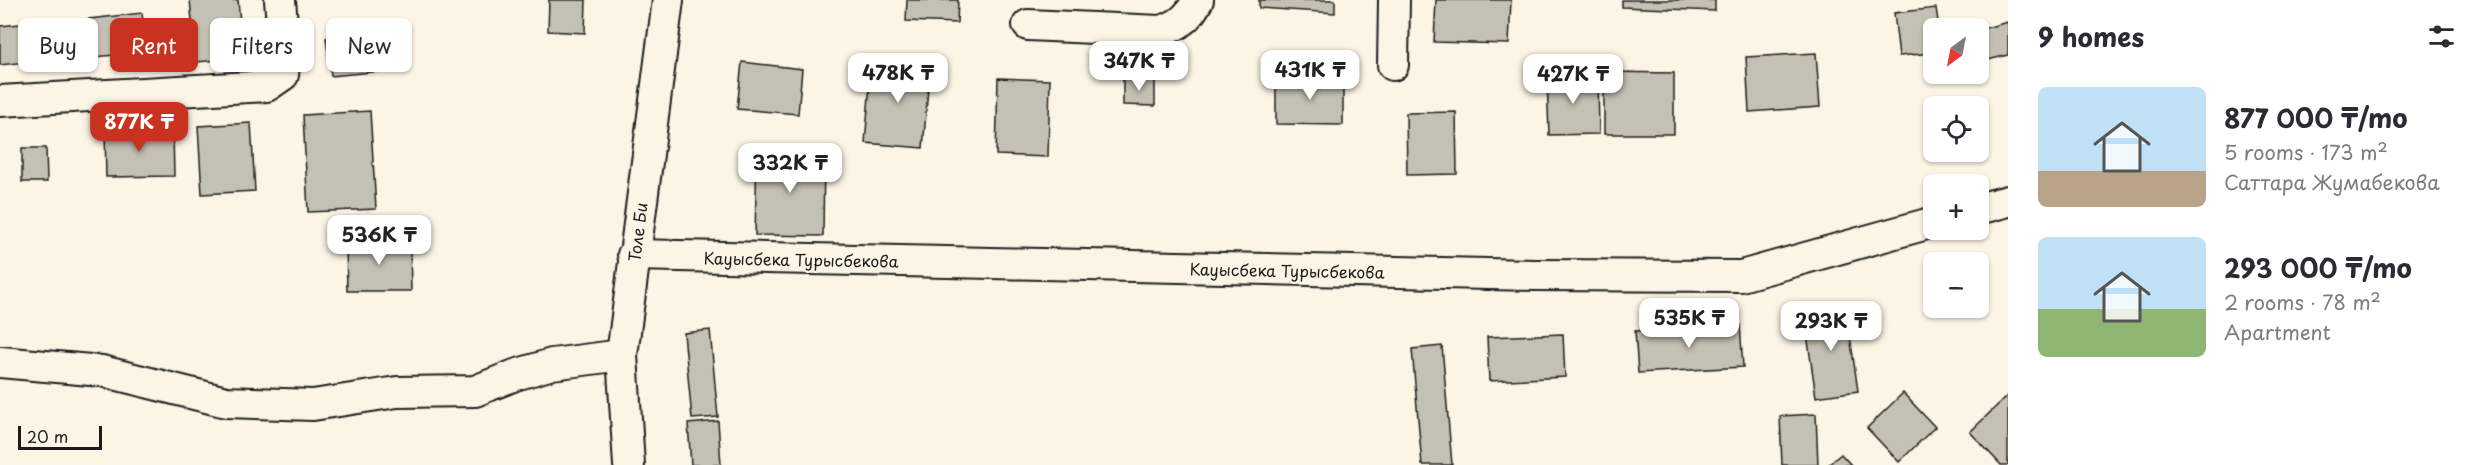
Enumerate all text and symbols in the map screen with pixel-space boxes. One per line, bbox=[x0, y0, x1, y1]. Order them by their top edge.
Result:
text: 9 homes bbox=[2038, 17, 2144, 56]
chip: Buy bbox=[18, 18, 98, 72]
chip: Rent bbox=[110, 18, 198, 72]
chip: Filters bbox=[210, 18, 314, 72]
chip: New bbox=[326, 18, 412, 72]
north arrow bbox=[1923, 18, 1989, 84]
map controls bbox=[1923, 18, 1989, 318]
icon: filters bbox=[2425, 20, 2458, 53]
pin: 347K ₸ bbox=[1090, 41, 1188, 92]
text: 347K ₸ bbox=[1103, 45, 1175, 75]
pin: 431K ₸ bbox=[1261, 50, 1359, 101]
pin: 478K ₸ bbox=[849, 53, 947, 104]
text: 431K ₸ bbox=[1274, 54, 1346, 84]
pin: 427K ₸ bbox=[1524, 54, 1622, 105]
text: 478K ₸ bbox=[862, 57, 934, 87]
text: 427K ₸ bbox=[1537, 58, 1609, 88]
button: locate bbox=[1923, 96, 1989, 162]
text: 877 000 ₸/mo bbox=[2224, 98, 2407, 137]
pin: 877K ₸ bbox=[90, 102, 188, 153]
text: 877K ₸ bbox=[104, 106, 174, 136]
icon: home bbox=[2086, 111, 2158, 183]
text: 5 rooms · 173 m² bbox=[2224, 137, 2388, 167]
pin: 332K ₸ bbox=[741, 143, 839, 194]
text: 332K ₸ bbox=[752, 147, 828, 177]
text: Саттара Жумабекова bbox=[2224, 167, 2440, 197]
button: + bbox=[1923, 174, 1989, 240]
street label: Толе Би bbox=[621, 201, 653, 263]
pin: 536K ₸ bbox=[330, 215, 428, 266]
text: 536K ₸ bbox=[341, 219, 417, 249]
street label: Кауысбека Турысбекова bbox=[703, 245, 899, 273]
text: 293 000 ₸/mo bbox=[2224, 248, 2412, 287]
button: − bbox=[1923, 252, 1989, 318]
street label: Кауысбека Турысбекова bbox=[1189, 256, 1385, 284]
icon: home bbox=[2086, 261, 2158, 333]
text: 2 rooms · 78 m² bbox=[2224, 287, 2381, 317]
pin: 535K ₸ bbox=[1640, 298, 1738, 349]
pin: 293K ₸ bbox=[1782, 301, 1880, 352]
text: 535K ₸ bbox=[1653, 302, 1725, 332]
text: 293K ₸ bbox=[1795, 305, 1867, 335]
text: Apartment bbox=[2224, 317, 2331, 347]
scale bar bbox=[18, 423, 102, 450]
text: 20 m bbox=[27, 424, 68, 448]

